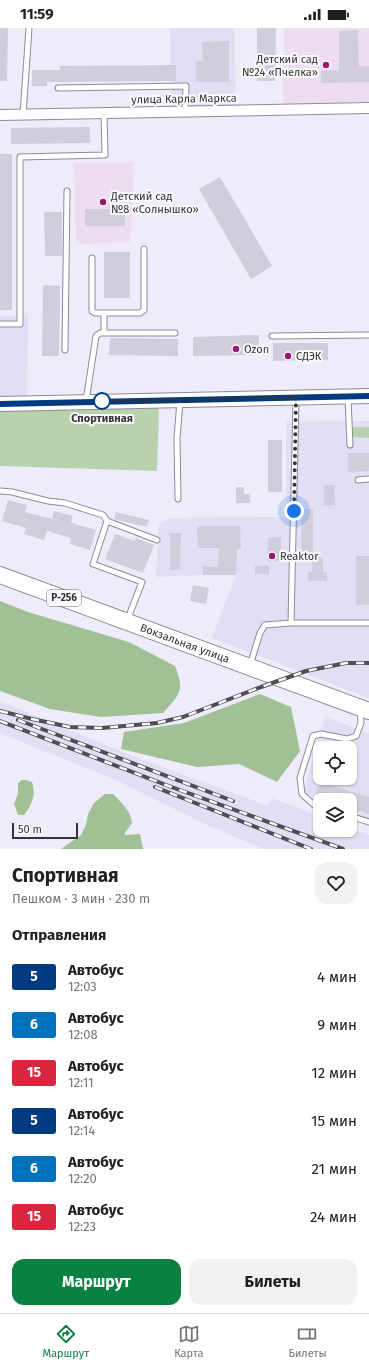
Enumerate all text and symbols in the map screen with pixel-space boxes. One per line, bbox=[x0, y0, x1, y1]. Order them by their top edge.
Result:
text: 11:59 bbox=[20, 5, 54, 23]
place label: Детский сад №24 «Пчелка» bbox=[242, 53, 318, 79]
marker: Детский сад №24 «Пчелка» bbox=[321, 60, 331, 70]
street label: улица Карла Маркса bbox=[131, 92, 237, 106]
place label: Детский сад №8 «Солнышко» bbox=[110, 190, 199, 216]
marker: Детский сад №8 «Солнышко» bbox=[98, 197, 108, 207]
place label: Ozon bbox=[244, 343, 269, 356]
marker: Ozon bbox=[231, 344, 241, 354]
place label: СДЭК bbox=[296, 350, 322, 363]
marker: СДЭК bbox=[283, 351, 293, 361]
marker: Спортивная bbox=[93, 392, 111, 410]
place label: Спортивная bbox=[71, 412, 133, 425]
your location bbox=[284, 501, 304, 521]
place label: Reaktor bbox=[280, 550, 319, 563]
marker: Reaktor bbox=[267, 551, 277, 561]
road number: Р-256 bbox=[47, 590, 81, 606]
street label: Вокзальная улица bbox=[138, 621, 231, 666]
map controls bbox=[313, 741, 357, 837]
button: locate bbox=[313, 741, 357, 785]
button: layers bbox=[313, 793, 357, 837]
scale bar bbox=[12, 821, 78, 840]
text: 50 m bbox=[18, 823, 42, 836]
button: heart bbox=[315, 862, 357, 904]
text: Спортивная bbox=[12, 864, 119, 887]
text: Пешком · 3 мин · 230 m bbox=[12, 891, 150, 906]
text: Отправления bbox=[12, 926, 106, 944]
text: Автобус bbox=[68, 961, 124, 979]
text: 5 bbox=[30, 968, 38, 985]
text: 4 мин bbox=[317, 968, 357, 986]
text: 12:03 bbox=[68, 979, 97, 994]
text: Автобус bbox=[68, 1009, 124, 1027]
text: 6 bbox=[30, 1016, 38, 1033]
text: 9 мин bbox=[317, 1016, 357, 1034]
text: 12:08 bbox=[68, 1027, 98, 1042]
text: Автобус bbox=[68, 1057, 124, 1075]
text: 15 bbox=[27, 1064, 41, 1081]
text: 12 мин bbox=[311, 1064, 357, 1082]
text: 12:11 bbox=[68, 1075, 94, 1090]
text: Автобус bbox=[68, 1105, 124, 1123]
text: 5 bbox=[30, 1112, 38, 1129]
text: 15 мин bbox=[311, 1112, 357, 1130]
text: 12:14 bbox=[68, 1123, 95, 1138]
text: Автобус bbox=[68, 1153, 124, 1171]
text: 6 bbox=[30, 1160, 38, 1177]
text: 21 мин bbox=[312, 1160, 357, 1178]
text: 12:20 bbox=[68, 1171, 97, 1186]
text: Автобус bbox=[68, 1201, 124, 1219]
text: 15 bbox=[27, 1208, 41, 1225]
text: 24 мин bbox=[310, 1208, 357, 1226]
text: 12:23 bbox=[68, 1219, 96, 1234]
button: Маршрут bbox=[12, 1259, 181, 1305]
button: Билеты bbox=[189, 1259, 357, 1305]
tab: Маршрут bbox=[43, 1323, 89, 1360]
tab: Карта bbox=[174, 1323, 203, 1360]
tab: Билеты bbox=[288, 1323, 326, 1360]

